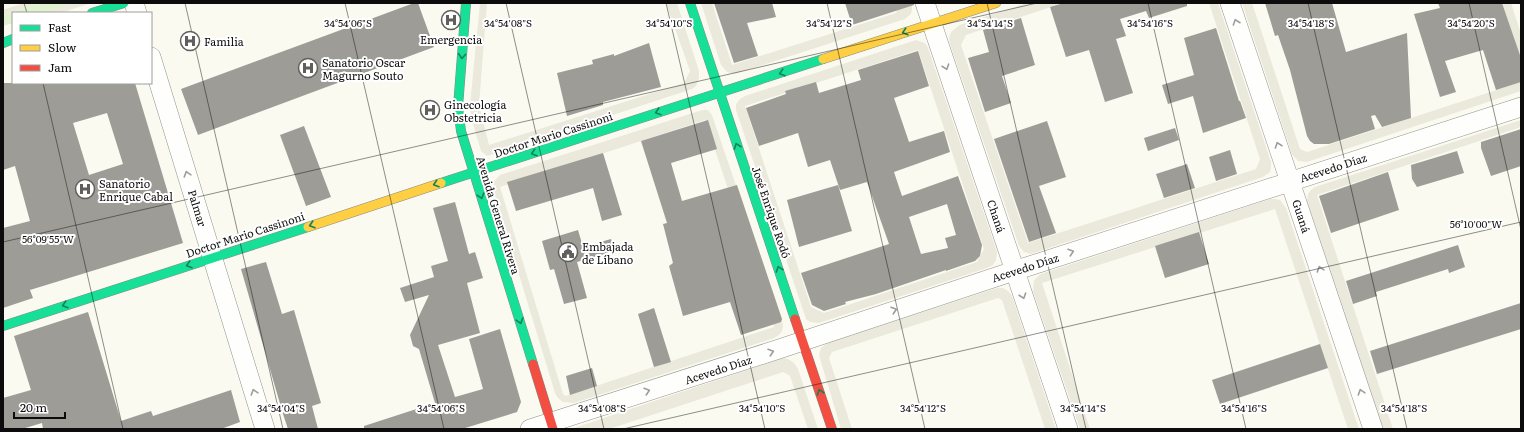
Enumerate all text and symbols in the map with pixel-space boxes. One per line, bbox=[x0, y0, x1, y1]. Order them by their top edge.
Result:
hospital icon: Emergencia bbox=[440, 9, 462, 31]
legend bbox=[12, 12, 152, 84]
text: 34°54'06"S bbox=[324, 15, 372, 30]
text: 34°54'08"S bbox=[484, 15, 532, 30]
text: 34°54'10"S bbox=[646, 15, 692, 30]
text: 34°54'12"S bbox=[806, 15, 852, 30]
text: 34°54'14"S bbox=[967, 15, 1013, 30]
text: 34°54'16"S bbox=[1127, 15, 1173, 30]
text: 34°54'18"S bbox=[1288, 15, 1334, 30]
text: 34°54'20"S bbox=[1447, 15, 1495, 30]
text: Fast bbox=[48, 18, 72, 36]
one-way arrow bbox=[1233, 19, 1241, 26]
one-way arrow bbox=[902, 28, 909, 36]
hospital icon: Familia bbox=[179, 30, 201, 52]
place label: Emergencia bbox=[420, 31, 482, 47]
place label: Familia bbox=[204, 33, 244, 49]
text: Slow bbox=[48, 38, 77, 56]
one-way arrow bbox=[457, 53, 466, 59]
place label: Sanatorio Oscar Magurno Souto bbox=[322, 54, 406, 83]
hospital icon: Sanatorio Oscar Magurno Souto bbox=[297, 57, 319, 79]
text: Jam bbox=[48, 58, 73, 76]
one-way arrow bbox=[941, 63, 950, 70]
one-way arrow bbox=[778, 68, 785, 76]
place label: Ginecología Obstetricia bbox=[444, 96, 506, 125]
hospital icon: Ginecología Obstetricia bbox=[419, 99, 441, 121]
street label: Doctor Mario Cassinoni bbox=[492, 107, 615, 161]
one-way arrow bbox=[655, 108, 662, 116]
one-way arrow bbox=[733, 142, 742, 149]
one-way arrow bbox=[1274, 142, 1283, 149]
one-way arrow bbox=[531, 148, 538, 157]
street label: Acevedo Díaz bbox=[1297, 148, 1369, 185]
street label: Avenida General Rivera bbox=[473, 154, 525, 276]
street label: José Enrique Rodó bbox=[749, 164, 795, 260]
one-way arrow bbox=[183, 170, 192, 177]
place label: Sanatorio Enrique Cabal bbox=[99, 175, 173, 204]
hospital icon: Sanatorio Enrique Cabal bbox=[74, 178, 96, 200]
one-way arrow bbox=[433, 180, 440, 188]
street label: Palmar bbox=[185, 188, 211, 229]
one-way arrow bbox=[476, 193, 485, 200]
street label: Chaná bbox=[984, 197, 1010, 235]
street label: Guaná bbox=[1289, 197, 1315, 235]
street label: Doctor Mario Cassinoni bbox=[184, 207, 307, 261]
text: 56°10'00"W bbox=[1450, 216, 1502, 231]
one-way arrow bbox=[309, 220, 316, 229]
text: 56°09'55"W bbox=[22, 231, 74, 246]
place label: Embajada de Líbano bbox=[582, 238, 634, 267]
public building icon: Embajada de Líbano bbox=[557, 241, 579, 263]
street label: Acevedo Díaz bbox=[989, 248, 1061, 285]
one-way arrow bbox=[1067, 248, 1074, 257]
one-way arrow bbox=[186, 260, 193, 269]
one-way arrow bbox=[775, 265, 784, 272]
one-way arrow bbox=[1316, 265, 1324, 272]
one-way arrow bbox=[1018, 292, 1027, 299]
one-way arrow bbox=[62, 301, 69, 309]
one-way arrow bbox=[891, 307, 898, 315]
one-way arrow bbox=[515, 317, 523, 324]
one-way arrow bbox=[767, 348, 774, 357]
street label: Acevedo Díaz bbox=[682, 350, 754, 387]
one-way arrow bbox=[250, 388, 259, 395]
one-way arrow bbox=[644, 388, 651, 396]
one-way arrow bbox=[816, 389, 825, 396]
one-way arrow bbox=[1357, 389, 1365, 396]
scale bar bbox=[14, 394, 65, 420]
text: 20 m bbox=[20, 398, 47, 416]
text: 34°54'04"S bbox=[257, 400, 305, 415]
text: 34°54'06"S bbox=[417, 400, 465, 415]
text: 34°54'08"S bbox=[578, 400, 626, 415]
text: 34°54'10"S bbox=[739, 400, 785, 415]
text: 34°54'12"S bbox=[900, 400, 946, 415]
text: 34°54'14"S bbox=[1060, 400, 1106, 415]
text: 34°54'16"S bbox=[1221, 400, 1267, 415]
text: 34°54'18"S bbox=[1381, 400, 1427, 415]

